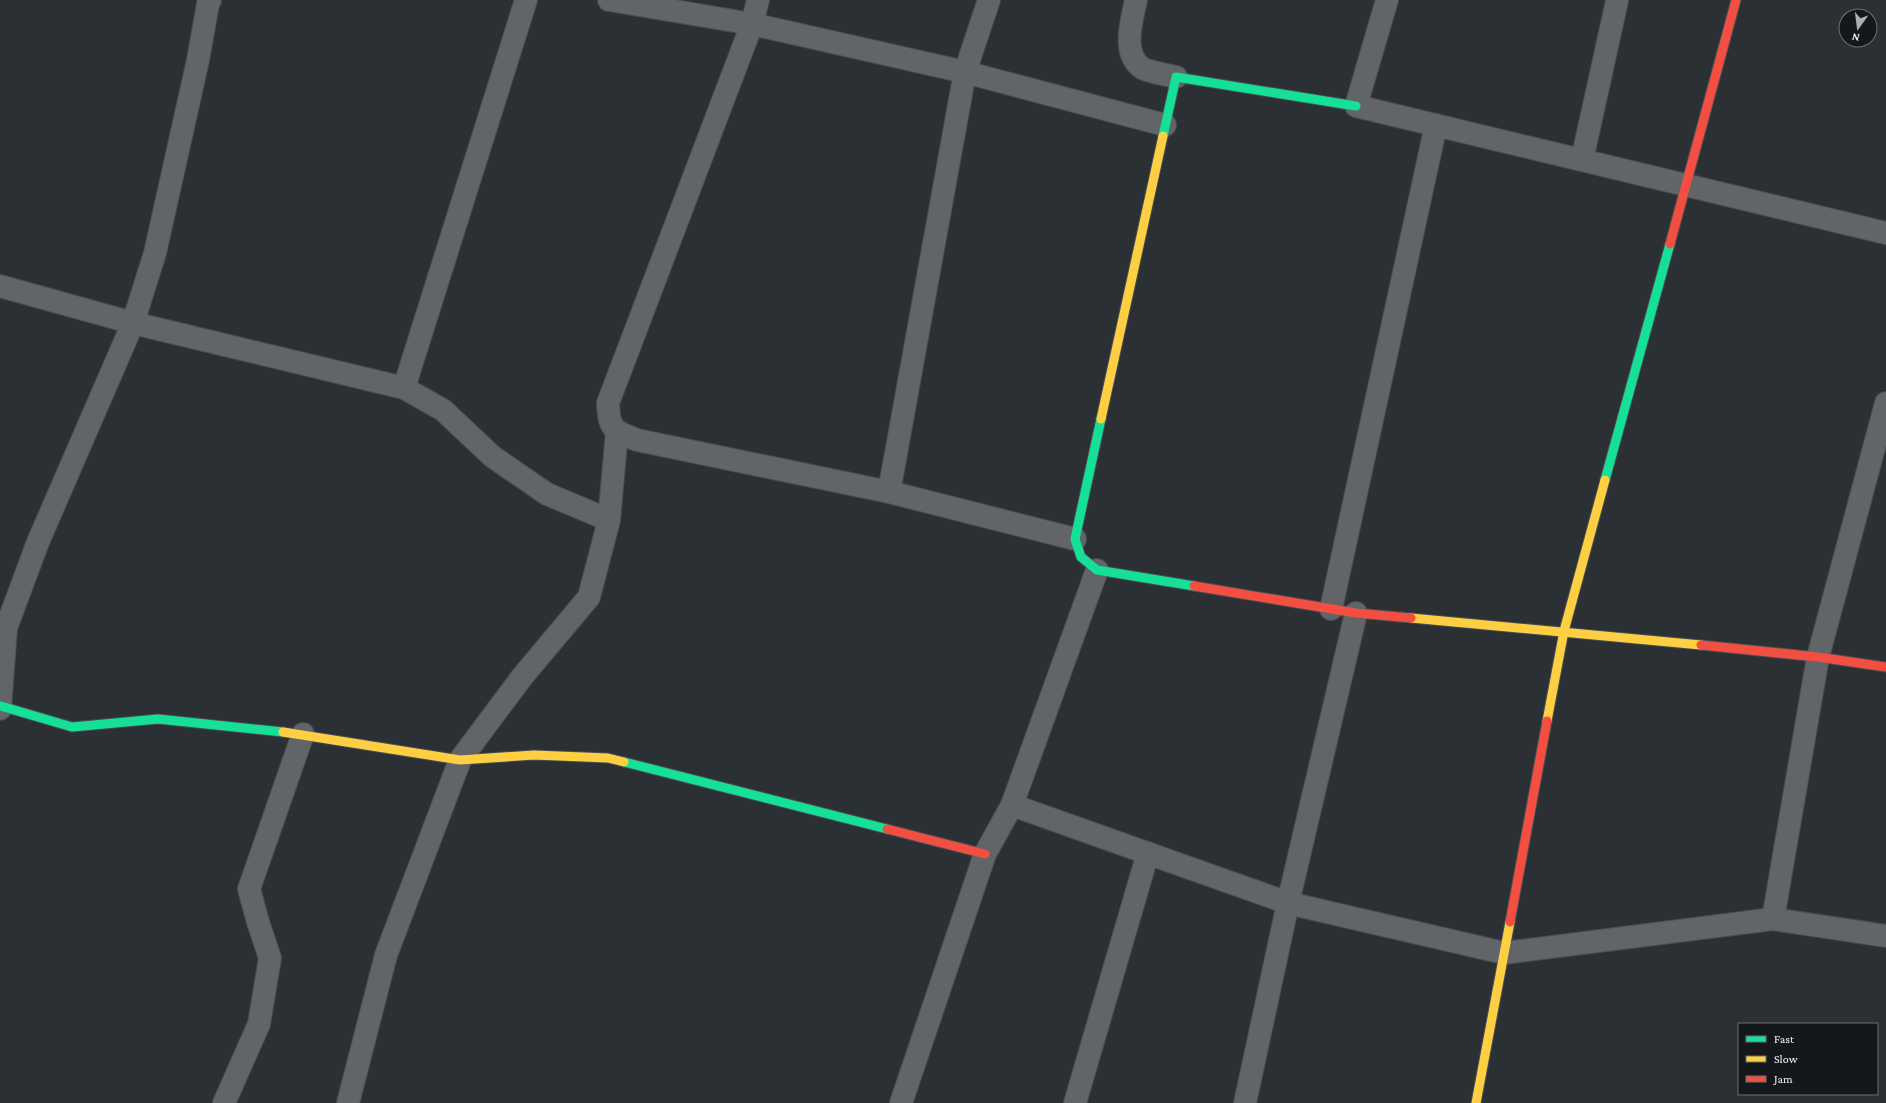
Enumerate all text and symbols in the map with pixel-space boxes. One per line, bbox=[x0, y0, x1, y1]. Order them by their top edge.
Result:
north arrow bbox=[1838, 8, 1878, 48]
text: N bbox=[1850, 31, 1861, 44]
legend bbox=[1738, 1023, 1878, 1095]
text: Fast bbox=[1774, 1032, 1795, 1046]
text: Slow bbox=[1774, 1052, 1798, 1066]
text: Jam bbox=[1773, 1072, 1793, 1086]

